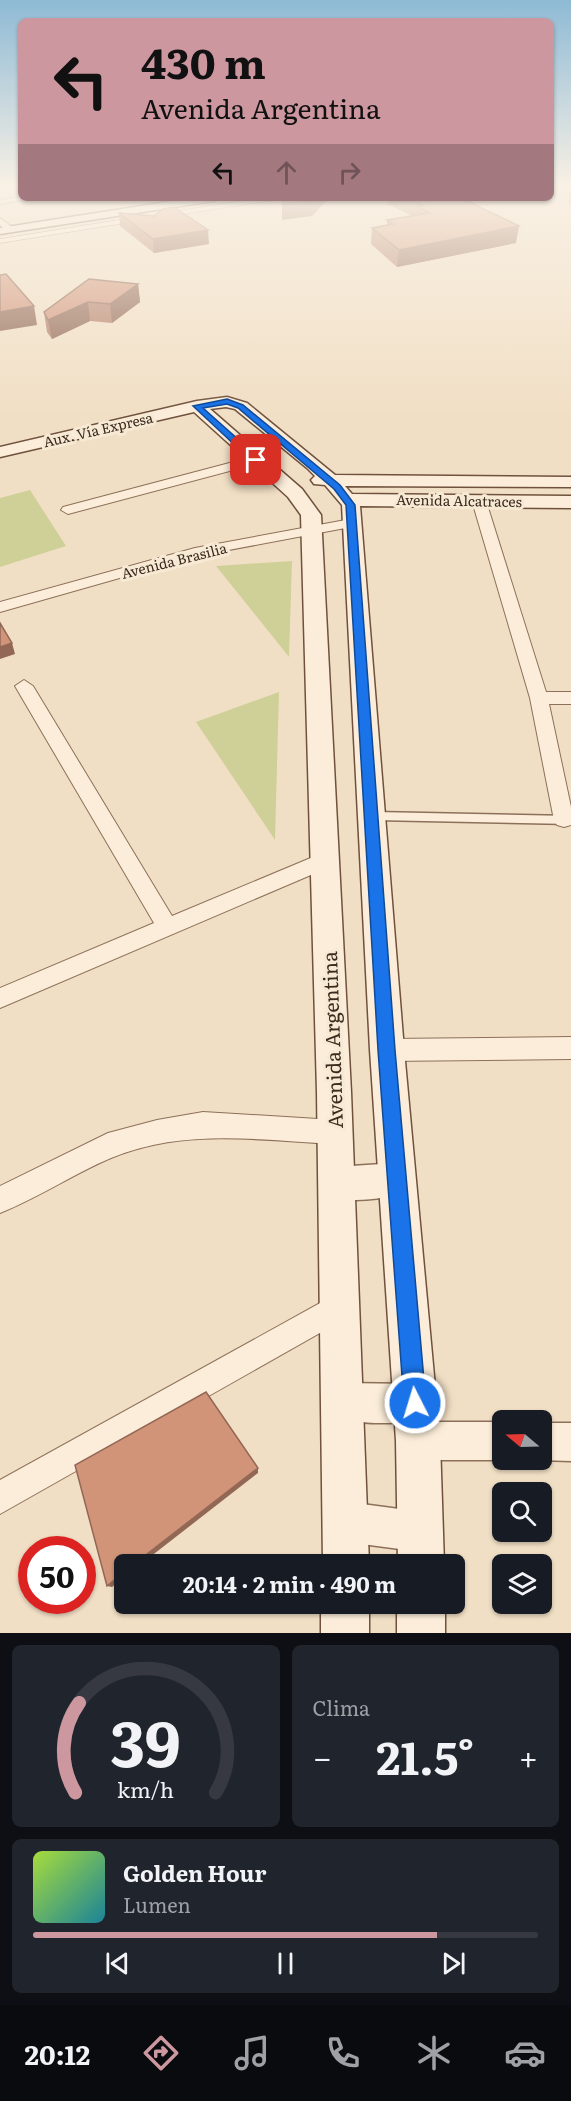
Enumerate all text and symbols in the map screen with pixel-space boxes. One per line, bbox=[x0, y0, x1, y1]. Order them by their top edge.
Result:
text: 430 m bbox=[141, 30, 266, 92]
icon: left bbox=[42, 42, 120, 120]
text: Avenida Argentina bbox=[141, 87, 381, 127]
icon: left bbox=[207, 156, 240, 189]
icon: ahead bbox=[270, 156, 303, 189]
icon: right bbox=[333, 156, 366, 189]
street label: Aux. Vía Expresa bbox=[41, 407, 155, 451]
pin bbox=[230, 434, 281, 485]
icon: arrive bbox=[239, 443, 272, 476]
street label: Avenida Alcatraces bbox=[396, 489, 522, 511]
street label: Avenida Brasilia bbox=[119, 537, 229, 583]
street label: Avenida Argentina bbox=[313, 951, 349, 1129]
position arrow bbox=[383, 1371, 447, 1435]
north arrow bbox=[492, 1410, 552, 1470]
map controls bbox=[492, 1410, 552, 1614]
button: search bbox=[492, 1482, 552, 1542]
speed limit sign: 50 bbox=[18, 1536, 96, 1614]
button: layers bbox=[492, 1554, 552, 1614]
text: 20:14 · 2 min · 490 m bbox=[183, 1567, 396, 1600]
text: Clima bbox=[313, 1692, 370, 1722]
text: 39 bbox=[110, 1694, 181, 1786]
text: 21.5° bbox=[376, 1722, 474, 1789]
text: − bbox=[313, 1731, 332, 1780]
text: + bbox=[519, 1731, 538, 1780]
text: km/h bbox=[117, 1773, 174, 1805]
text: Golden Hour bbox=[123, 1856, 266, 1889]
text: Lumen bbox=[123, 1889, 191, 1919]
icon: previous bbox=[101, 1947, 134, 1980]
icon: pause bbox=[269, 1947, 302, 1980]
icon: next bbox=[437, 1947, 470, 1980]
icon: directions bbox=[140, 2032, 182, 2074]
icon: music bbox=[231, 2032, 273, 2074]
icon: phone bbox=[322, 2032, 364, 2074]
icon: climate bbox=[413, 2032, 455, 2074]
icon: car bbox=[504, 2032, 546, 2074]
text: 20:12 bbox=[25, 2033, 90, 2073]

